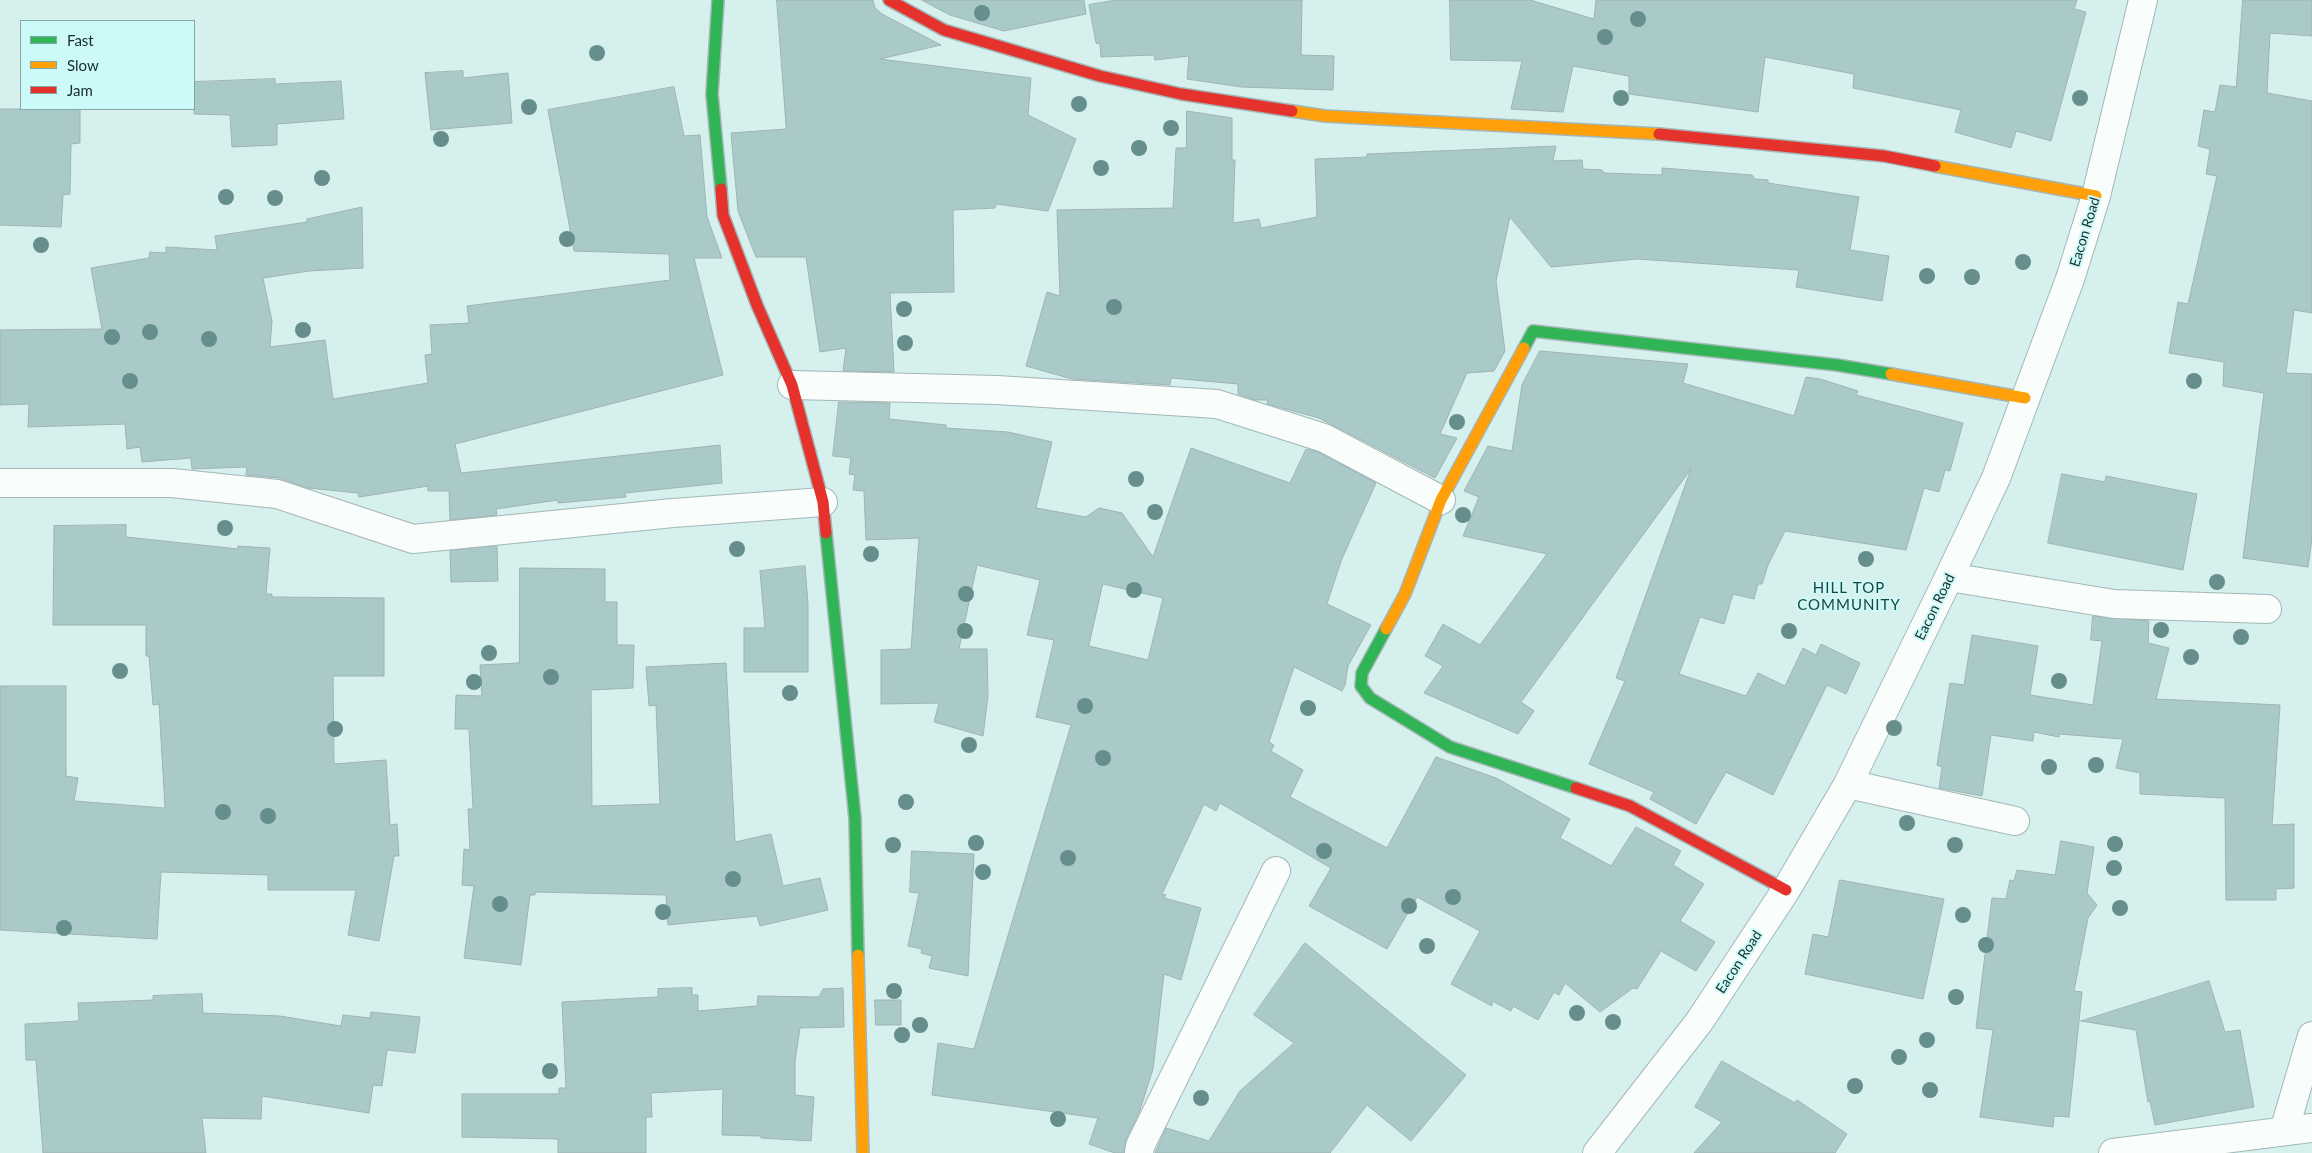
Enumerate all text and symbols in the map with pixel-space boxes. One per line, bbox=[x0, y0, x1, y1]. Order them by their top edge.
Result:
legend bbox=[20, 20, 195, 110]
text: Fast bbox=[67, 31, 94, 49]
text: Slow bbox=[67, 56, 99, 74]
text: Jam bbox=[67, 81, 93, 99]
street label: Eacon Road bbox=[2066, 195, 2104, 269]
street label: Eacon Road bbox=[1912, 571, 1958, 643]
district label: HILL TOP COMMUNITY bbox=[1796, 579, 1902, 614]
street label: Eacon Road bbox=[1712, 927, 1766, 997]

